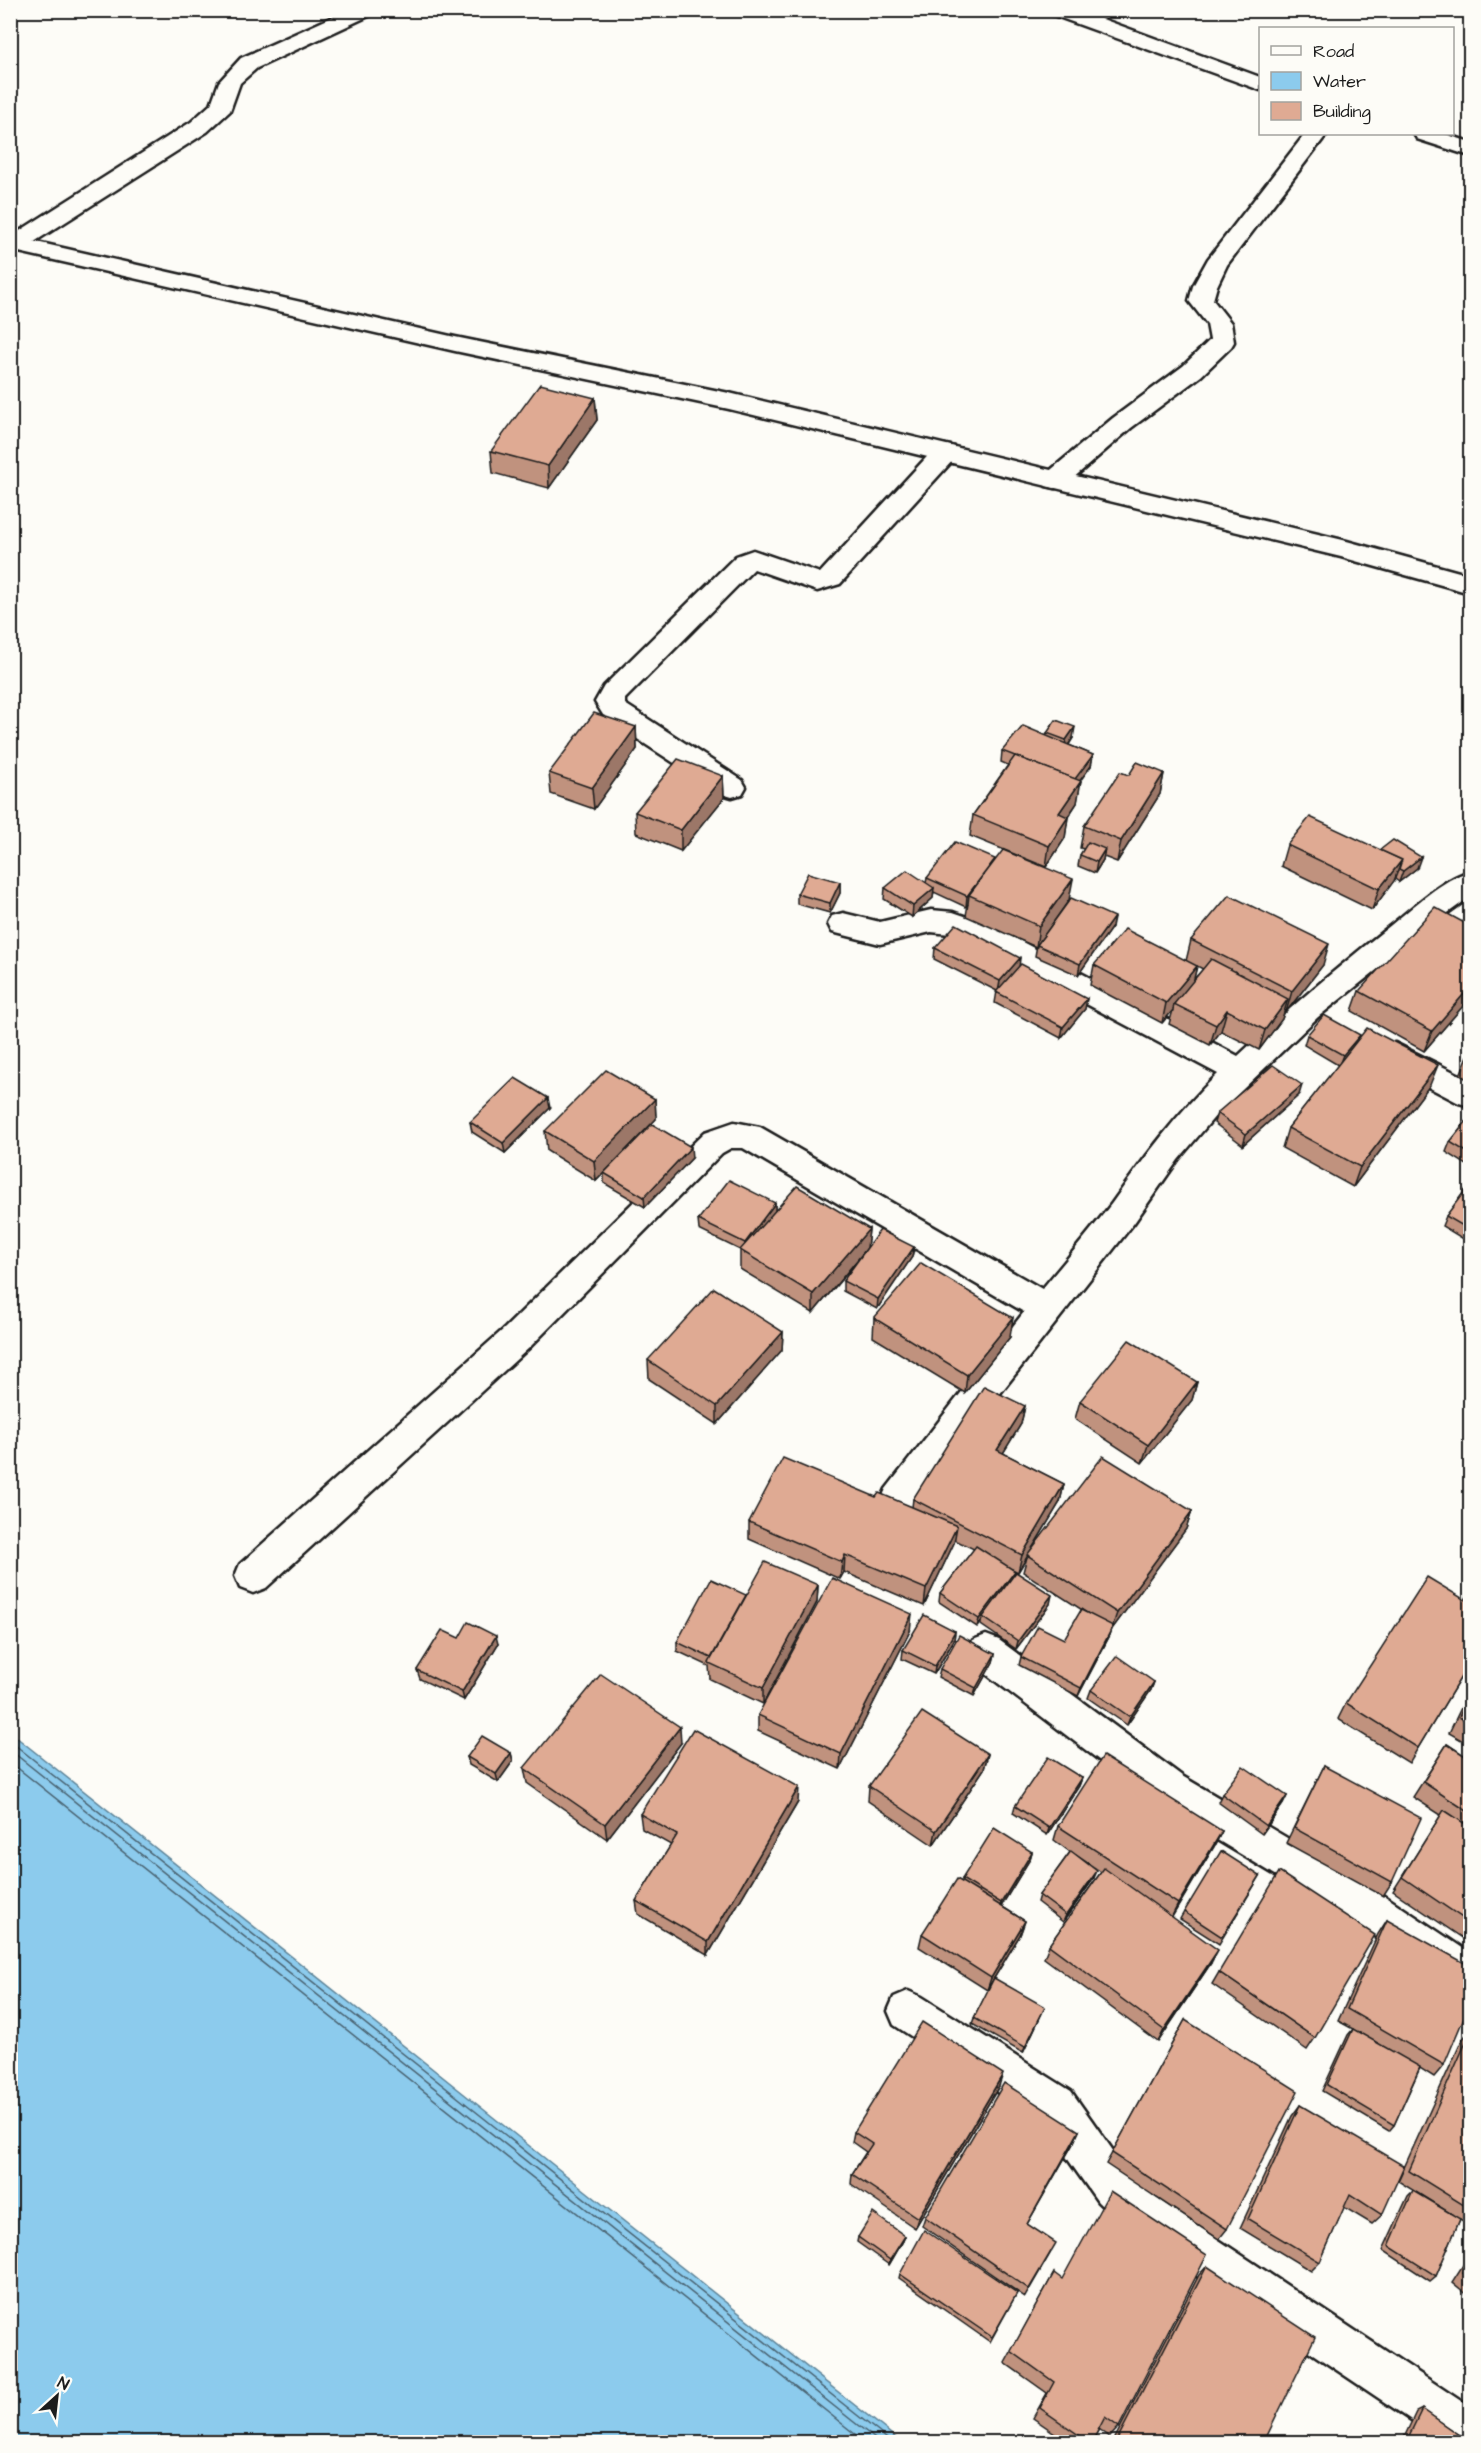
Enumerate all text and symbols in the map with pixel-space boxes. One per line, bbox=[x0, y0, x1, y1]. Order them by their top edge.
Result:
legend bbox=[1259, 27, 1454, 135]
text: Road bbox=[1313, 39, 1354, 64]
text: Water bbox=[1313, 69, 1366, 94]
text: Building bbox=[1313, 99, 1371, 125]
north arrow bbox=[27, 2366, 87, 2426]
text: N bbox=[54, 2371, 73, 2396]

